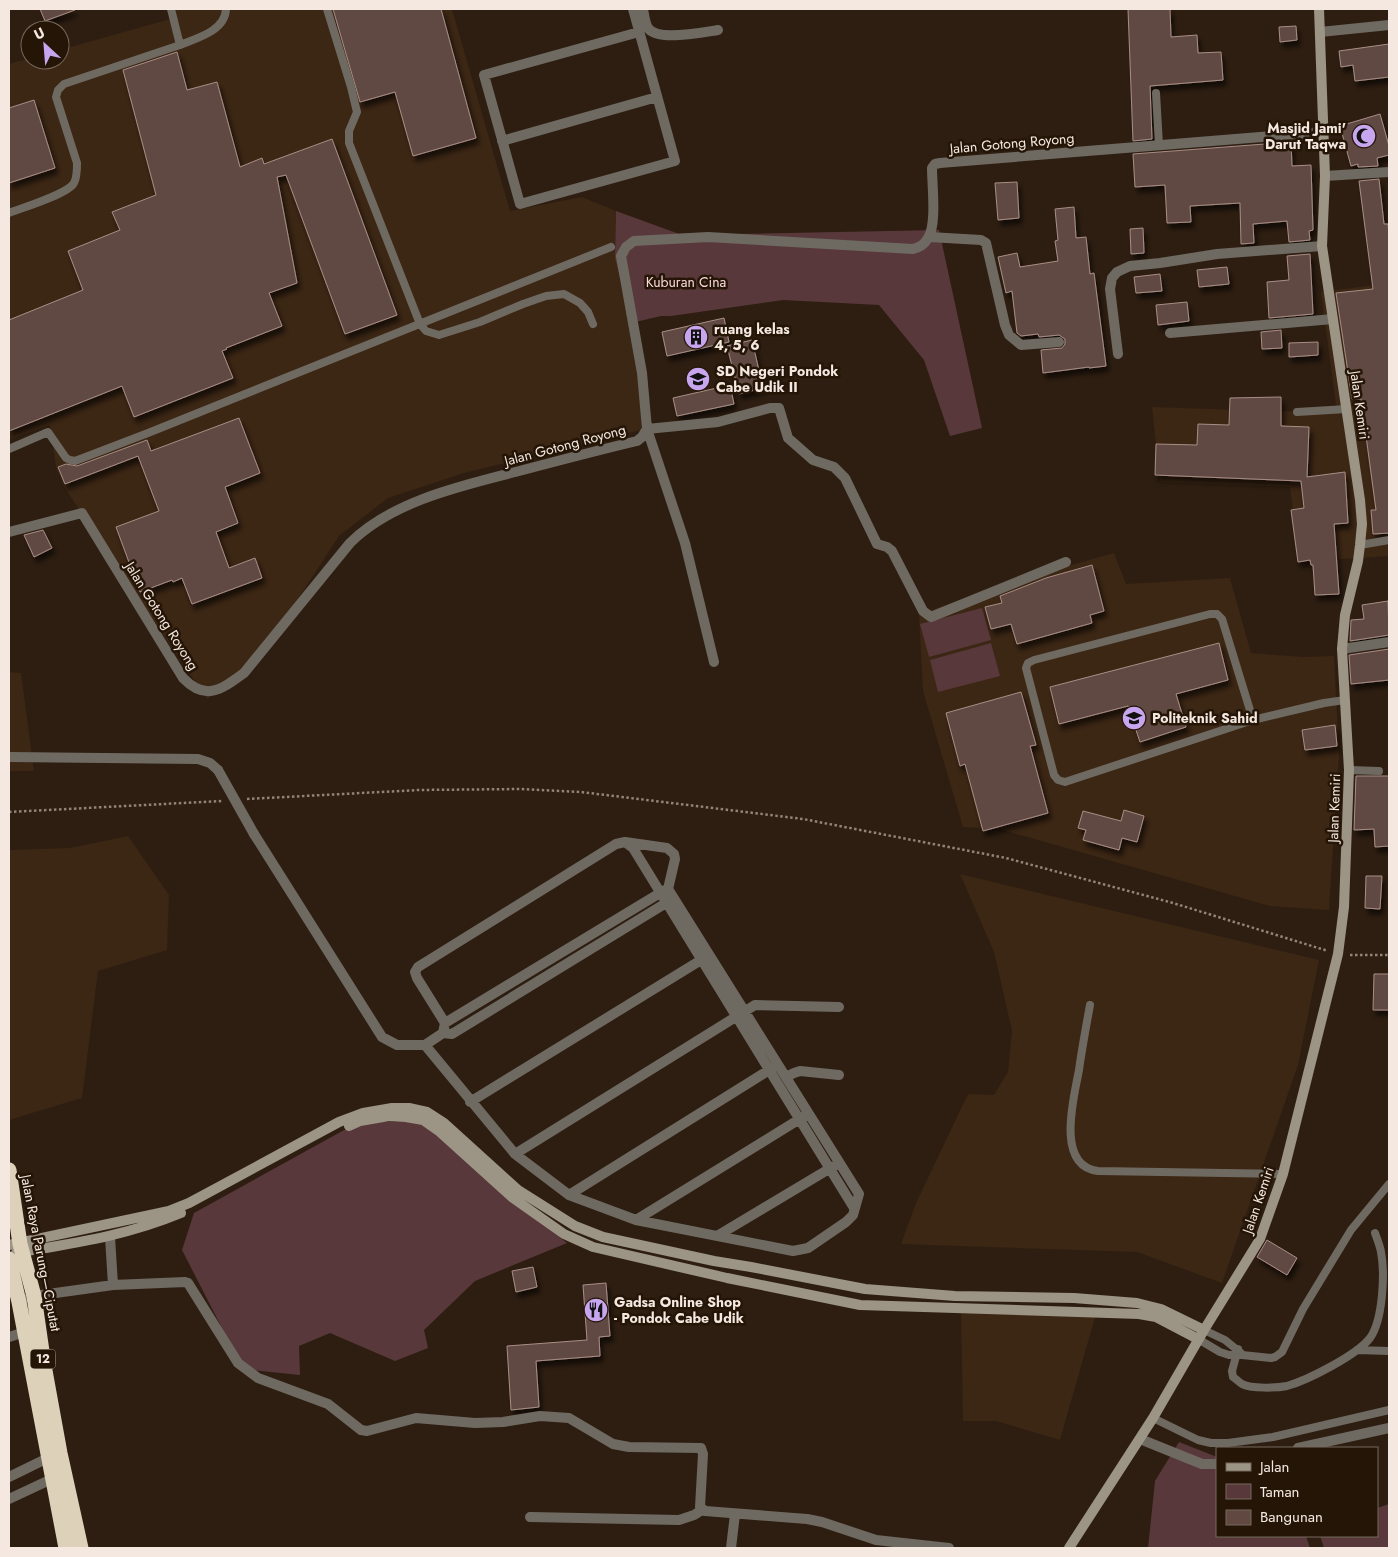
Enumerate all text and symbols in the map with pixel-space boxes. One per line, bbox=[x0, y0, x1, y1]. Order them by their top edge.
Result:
north arrow bbox=[20, 20, 70, 70]
text: U bbox=[31, 22, 48, 44]
place label: Masjid Jami' Darut Taqwa bbox=[1265, 118, 1346, 154]
mosque icon: Masjid Jami' Darut Taqwa bbox=[1351, 123, 1377, 149]
street label: Jalan Gotong Royong bbox=[947, 128, 1075, 159]
park label: Kuburan Cina bbox=[646, 272, 726, 292]
place label: ruang kelas 4, 5, 6 bbox=[714, 319, 790, 355]
building icon: ruang kelas 4, 5, 6 bbox=[683, 324, 709, 350]
place label: SD Negeri Pondok Cabe Udik II bbox=[716, 361, 838, 397]
school or university icon: SD Negeri Pondok Cabe Udik II bbox=[685, 366, 711, 392]
street label: Jalan Kemiri bbox=[1345, 367, 1375, 441]
street label: Jalan Gotong Royong bbox=[500, 419, 628, 471]
street label: Jalan Gotong Royong bbox=[119, 556, 204, 674]
school or university icon: Politeknik Sahid bbox=[1121, 705, 1147, 731]
place label: Politeknik Sahid bbox=[1152, 708, 1258, 728]
street label: Jalan Kemiri bbox=[1323, 773, 1345, 845]
street label: Jalan Kemiri bbox=[1237, 1164, 1279, 1238]
street label: Jalan Raya Parung—Ciputat bbox=[16, 1171, 66, 1334]
place label: Gadsa Online Shop - Pondok Cabe Udik bbox=[614, 1292, 744, 1328]
restaurant icon: Gadsa Online Shop - Pondok Cabe Udik bbox=[583, 1297, 609, 1323]
road number: 12 bbox=[30, 1350, 56, 1368]
legend bbox=[1216, 1447, 1378, 1537]
text: Jalan bbox=[1258, 1456, 1289, 1478]
text: Taman bbox=[1260, 1481, 1299, 1503]
text: Bangunan bbox=[1260, 1506, 1323, 1528]

